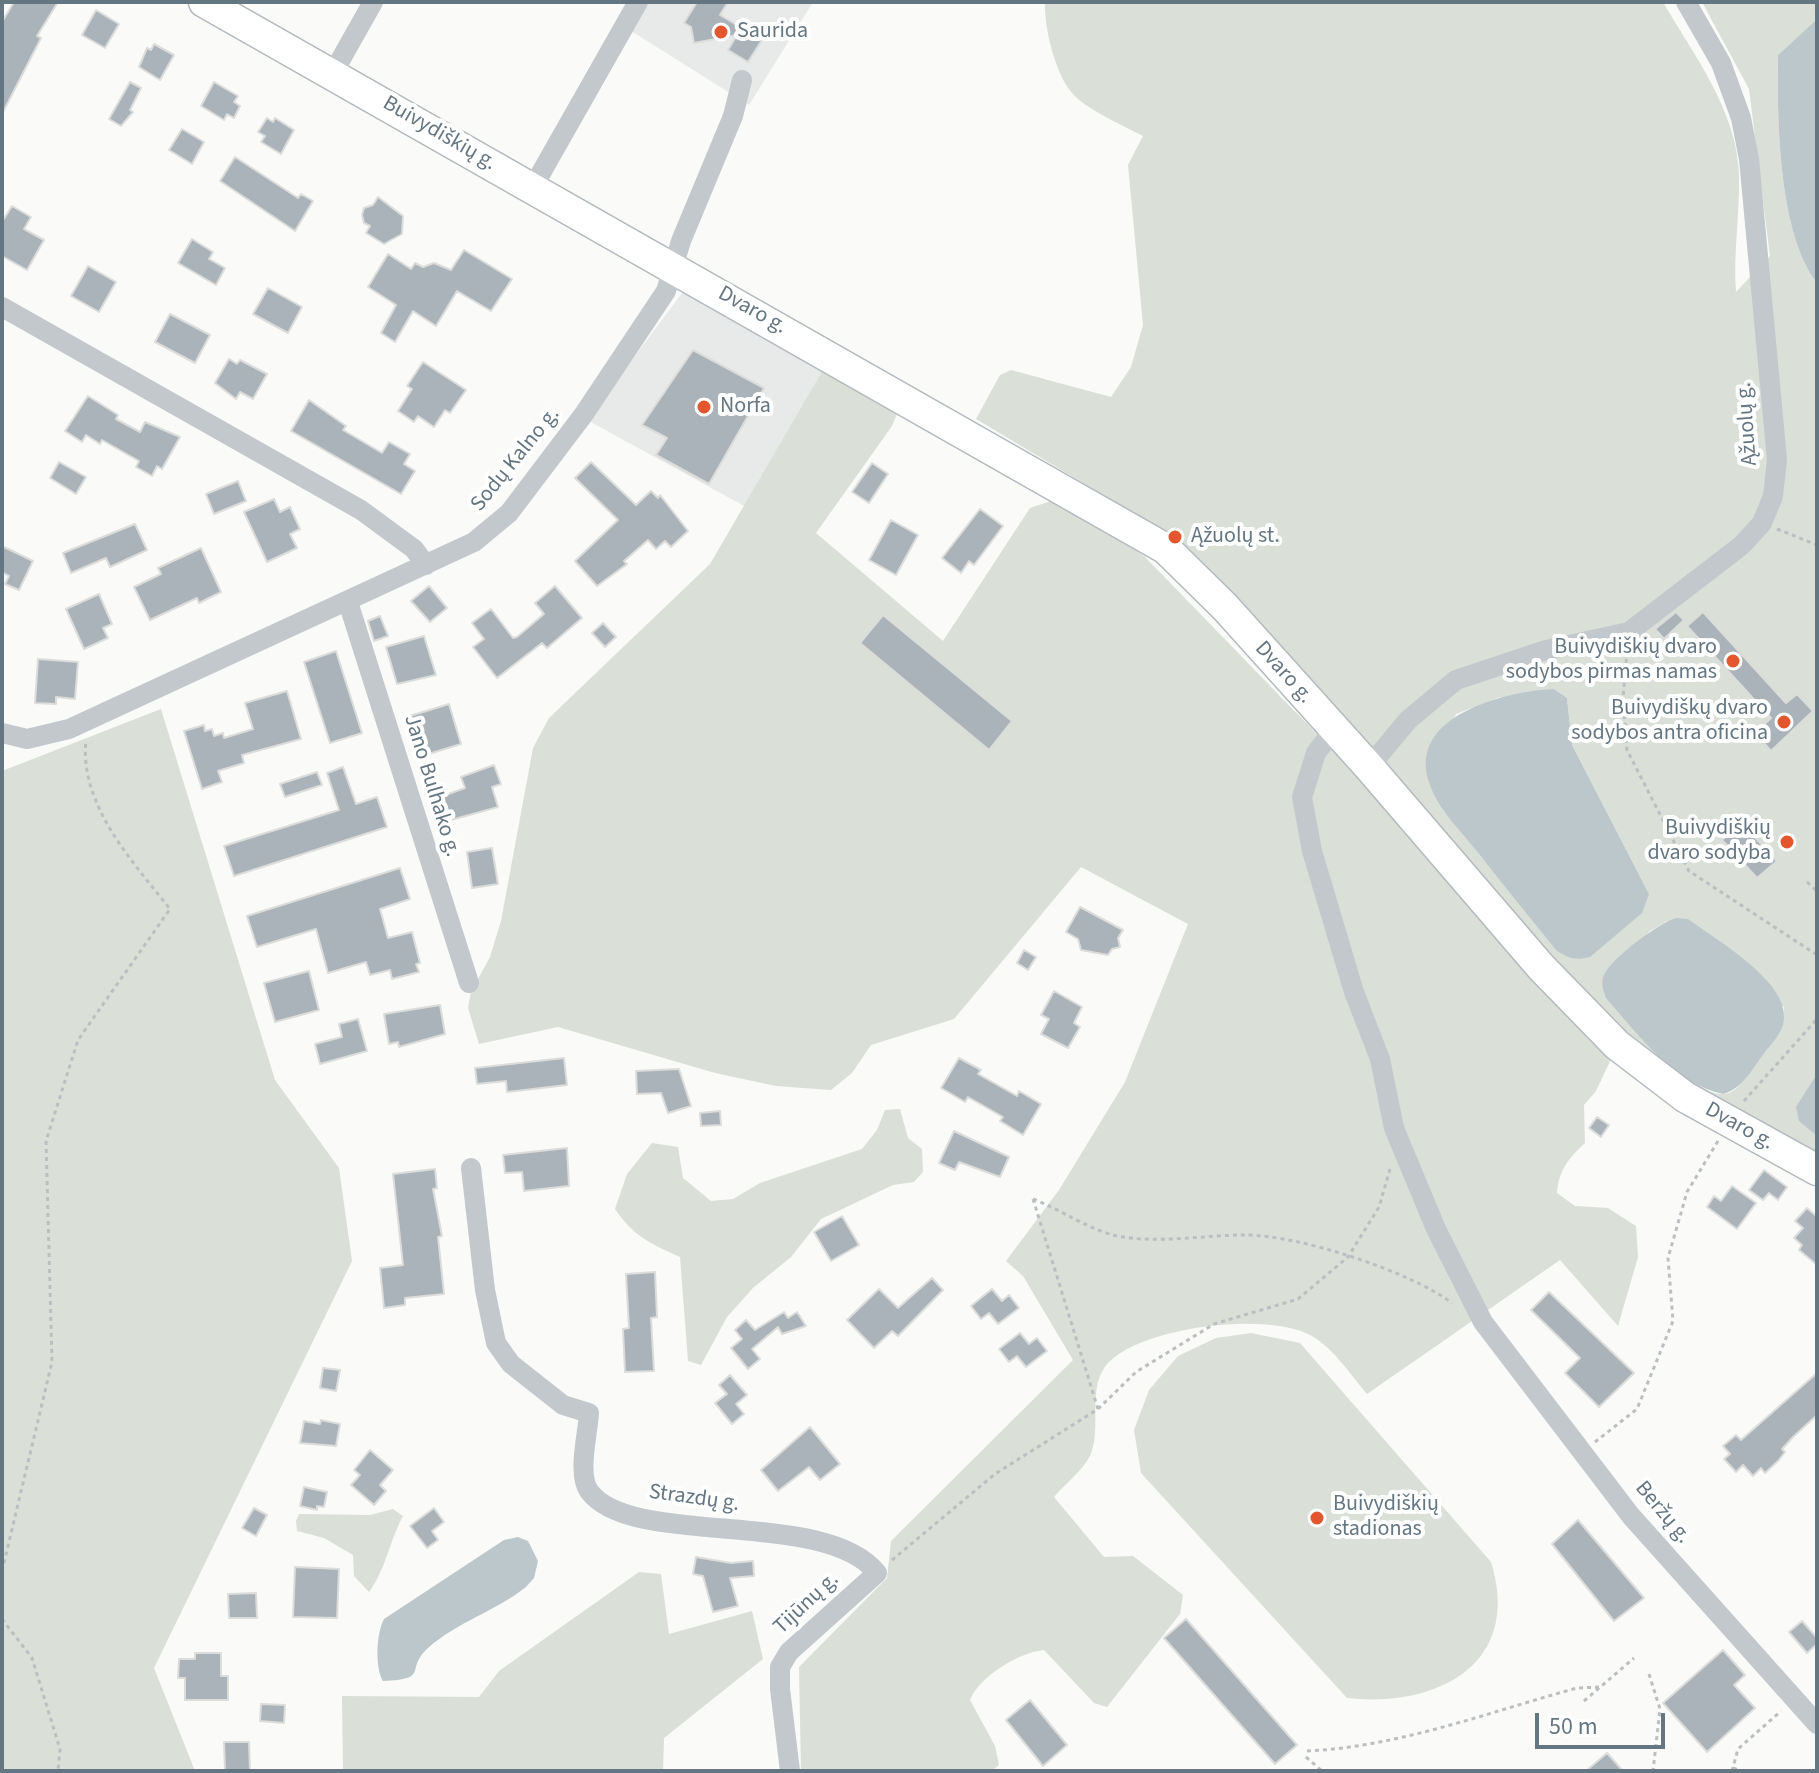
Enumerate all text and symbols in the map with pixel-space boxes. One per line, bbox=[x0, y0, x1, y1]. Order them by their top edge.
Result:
place label: Saurida bbox=[737, 19, 808, 45]
marker: Saurida bbox=[712, 23, 730, 41]
street label: Buivydiškių g. bbox=[377, 91, 501, 177]
street label: Dvaro g. bbox=[713, 281, 791, 341]
street label: Ąžuolų g. bbox=[1732, 381, 1764, 467]
place label: Norfa bbox=[720, 394, 771, 420]
marker: Norfa bbox=[695, 398, 713, 416]
street label: Sodų Kalno g. bbox=[466, 402, 566, 518]
place label: Ąžuolų st. bbox=[1191, 524, 1280, 550]
marker: Ąžuolų st. bbox=[1166, 528, 1184, 546]
place label: Buivydiškių dvaro sodybos pirmas namas bbox=[1506, 635, 1717, 686]
street label: Dvaro g. bbox=[1248, 636, 1318, 710]
marker: Buivydiškių dvaro sodybos pirmas namas bbox=[1724, 652, 1742, 670]
place label: Buivydiškų dvaro sodybos antra oficina bbox=[1571, 696, 1768, 748]
street label: Jano Bulhako g. bbox=[397, 712, 465, 860]
marker: Buivydiškų dvaro sodybos antra oficina bbox=[1775, 713, 1793, 731]
place label: Buivydiškių dvaro sodyba bbox=[1648, 816, 1771, 868]
marker: Buivydiškių dvaro sodyba bbox=[1778, 833, 1796, 851]
street label: Dvaro g. bbox=[1700, 1097, 1778, 1157]
street label: Beržų g. bbox=[1628, 1476, 1696, 1550]
street label: Strazdų g. bbox=[647, 1480, 741, 1518]
place label: Buivydiškių stadionas bbox=[1333, 1492, 1439, 1544]
marker: Buivydiškių stadionas bbox=[1308, 1509, 1326, 1527]
street label: Tijūnų g. bbox=[769, 1567, 845, 1641]
scale bar bbox=[1539, 1697, 1669, 1747]
text: 50 m bbox=[1549, 1709, 1598, 1744]

